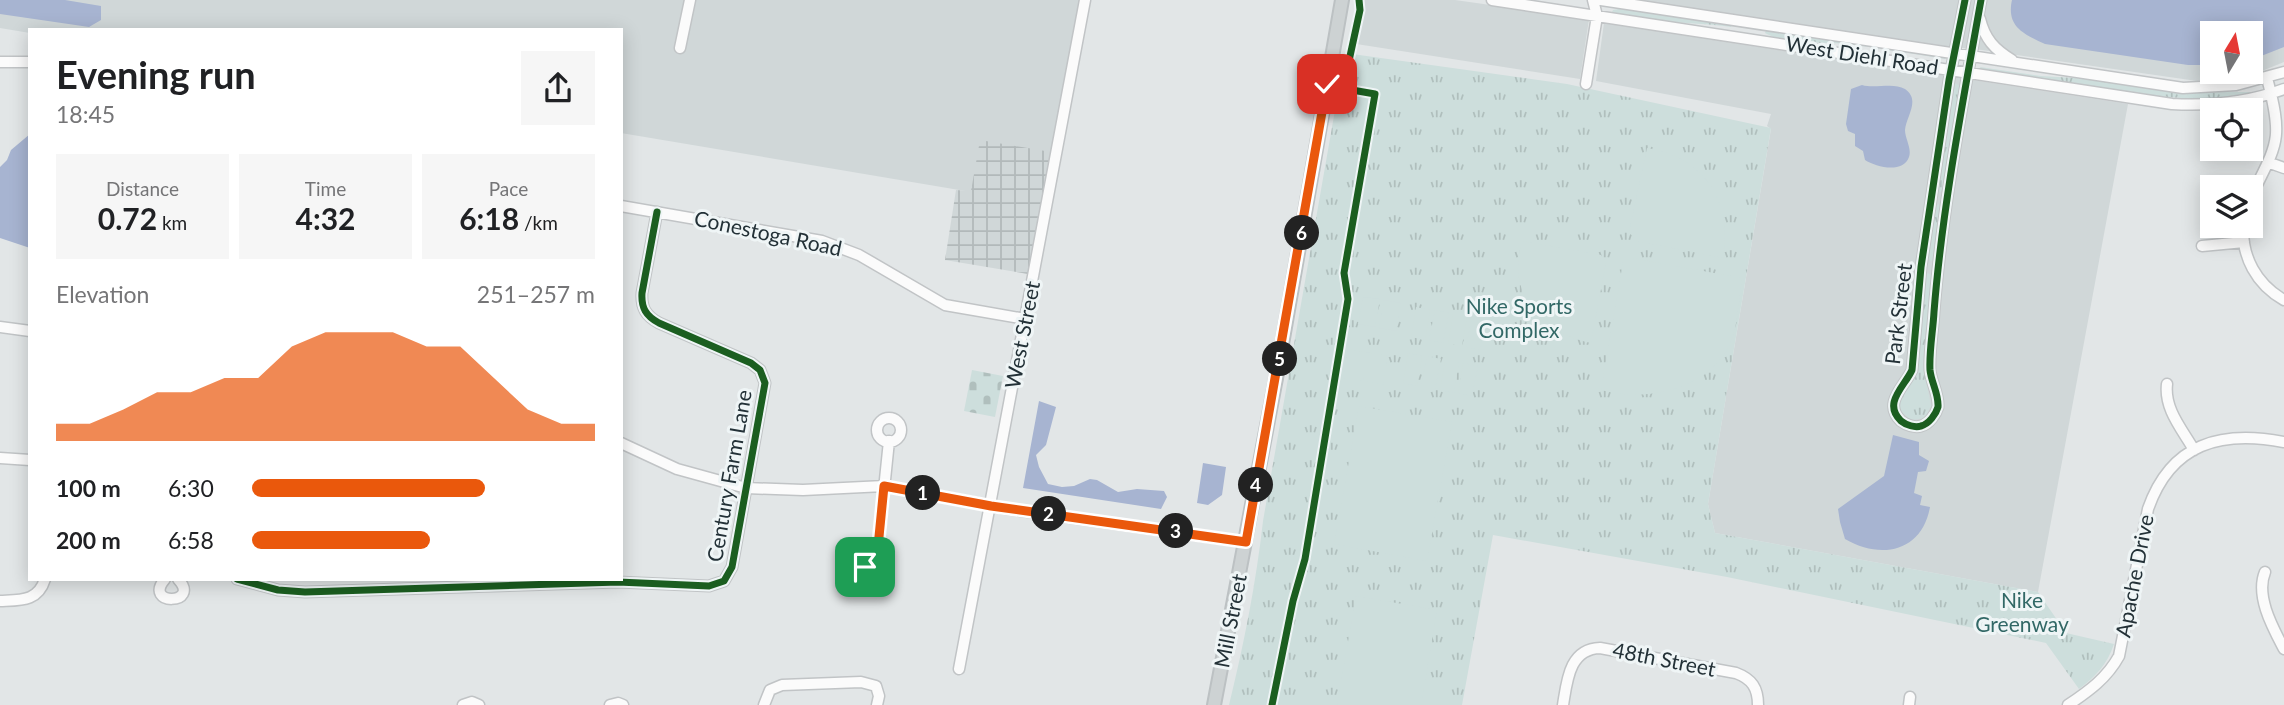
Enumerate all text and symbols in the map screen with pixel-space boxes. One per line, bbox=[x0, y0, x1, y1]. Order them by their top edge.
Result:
north arrow bbox=[2200, 21, 2263, 84]
map controls bbox=[2200, 21, 2263, 238]
street label: West Diehl Road bbox=[1784, 30, 1940, 79]
text: Evening run bbox=[56, 51, 256, 97]
button: share bbox=[521, 51, 595, 125]
pin bbox=[1297, 54, 1357, 114]
icon: check bbox=[1308, 65, 1346, 103]
button: locate bbox=[2200, 98, 2263, 161]
text: 18:45 bbox=[56, 100, 115, 128]
button: layers bbox=[2200, 175, 2263, 238]
text: Distance bbox=[106, 177, 179, 200]
text: Time bbox=[305, 177, 346, 200]
text: Pace bbox=[489, 177, 528, 200]
text: 0.72 bbox=[98, 200, 157, 236]
text: 4:32 bbox=[296, 200, 355, 236]
text: 6:18 bbox=[459, 200, 519, 236]
street label: Conestoga Road bbox=[692, 205, 844, 260]
text: km bbox=[157, 211, 187, 234]
text: /km bbox=[519, 211, 558, 234]
pin: 6 bbox=[1284, 216, 1320, 250]
text: 6 bbox=[1296, 221, 1307, 244]
street label: Park Street bbox=[1879, 261, 1916, 366]
street label: West Street bbox=[999, 278, 1044, 391]
text: Elevation bbox=[56, 280, 149, 308]
text: 251–257 m bbox=[477, 280, 595, 308]
park label: Nike Sports Complex bbox=[1466, 293, 1572, 342]
pin: 5 bbox=[1262, 342, 1298, 376]
text: 5 bbox=[1274, 347, 1285, 370]
street label: Century Farm Lane bbox=[701, 388, 756, 564]
pin: 4 bbox=[1238, 468, 1274, 503]
text: 4 bbox=[1250, 473, 1261, 496]
text: 100 m bbox=[56, 474, 121, 502]
text: 6:30 bbox=[168, 474, 214, 502]
pin: 1 bbox=[906, 476, 940, 510]
text: 1 bbox=[917, 481, 928, 504]
pin: 2 bbox=[1032, 496, 1066, 532]
text: 2 bbox=[1043, 502, 1054, 525]
street label: Apache Drive bbox=[2109, 512, 2158, 639]
pin: 3 bbox=[1158, 514, 1194, 548]
text: 3 bbox=[1170, 519, 1181, 542]
text: 200 m bbox=[56, 526, 121, 554]
text: 6:58 bbox=[168, 526, 214, 554]
pin bbox=[835, 537, 895, 597]
icon: arrive bbox=[846, 548, 884, 586]
street label: Mill Street bbox=[1208, 571, 1251, 670]
park label: Nike Greenway bbox=[1975, 587, 2069, 636]
street label: 48th Street bbox=[1611, 636, 1718, 681]

